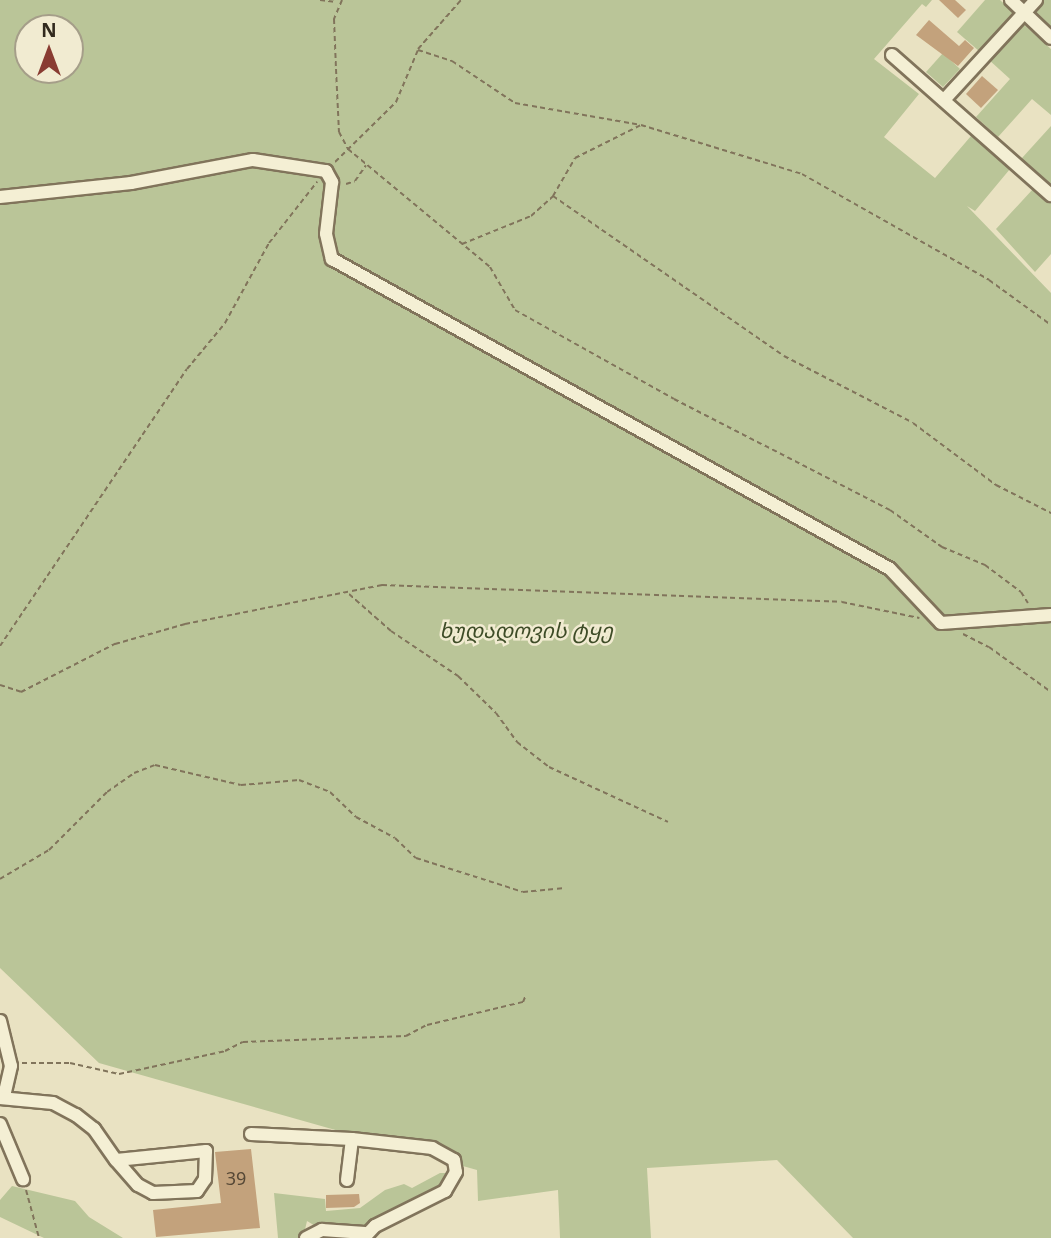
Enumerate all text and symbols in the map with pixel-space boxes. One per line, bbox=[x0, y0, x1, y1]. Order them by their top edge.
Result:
north arrow bbox=[14, 14, 84, 84]
text: N bbox=[41, 17, 57, 43]
park label: ხუდადოვის ტყე bbox=[439, 617, 613, 643]
house number: 39 bbox=[226, 1167, 246, 1189]

